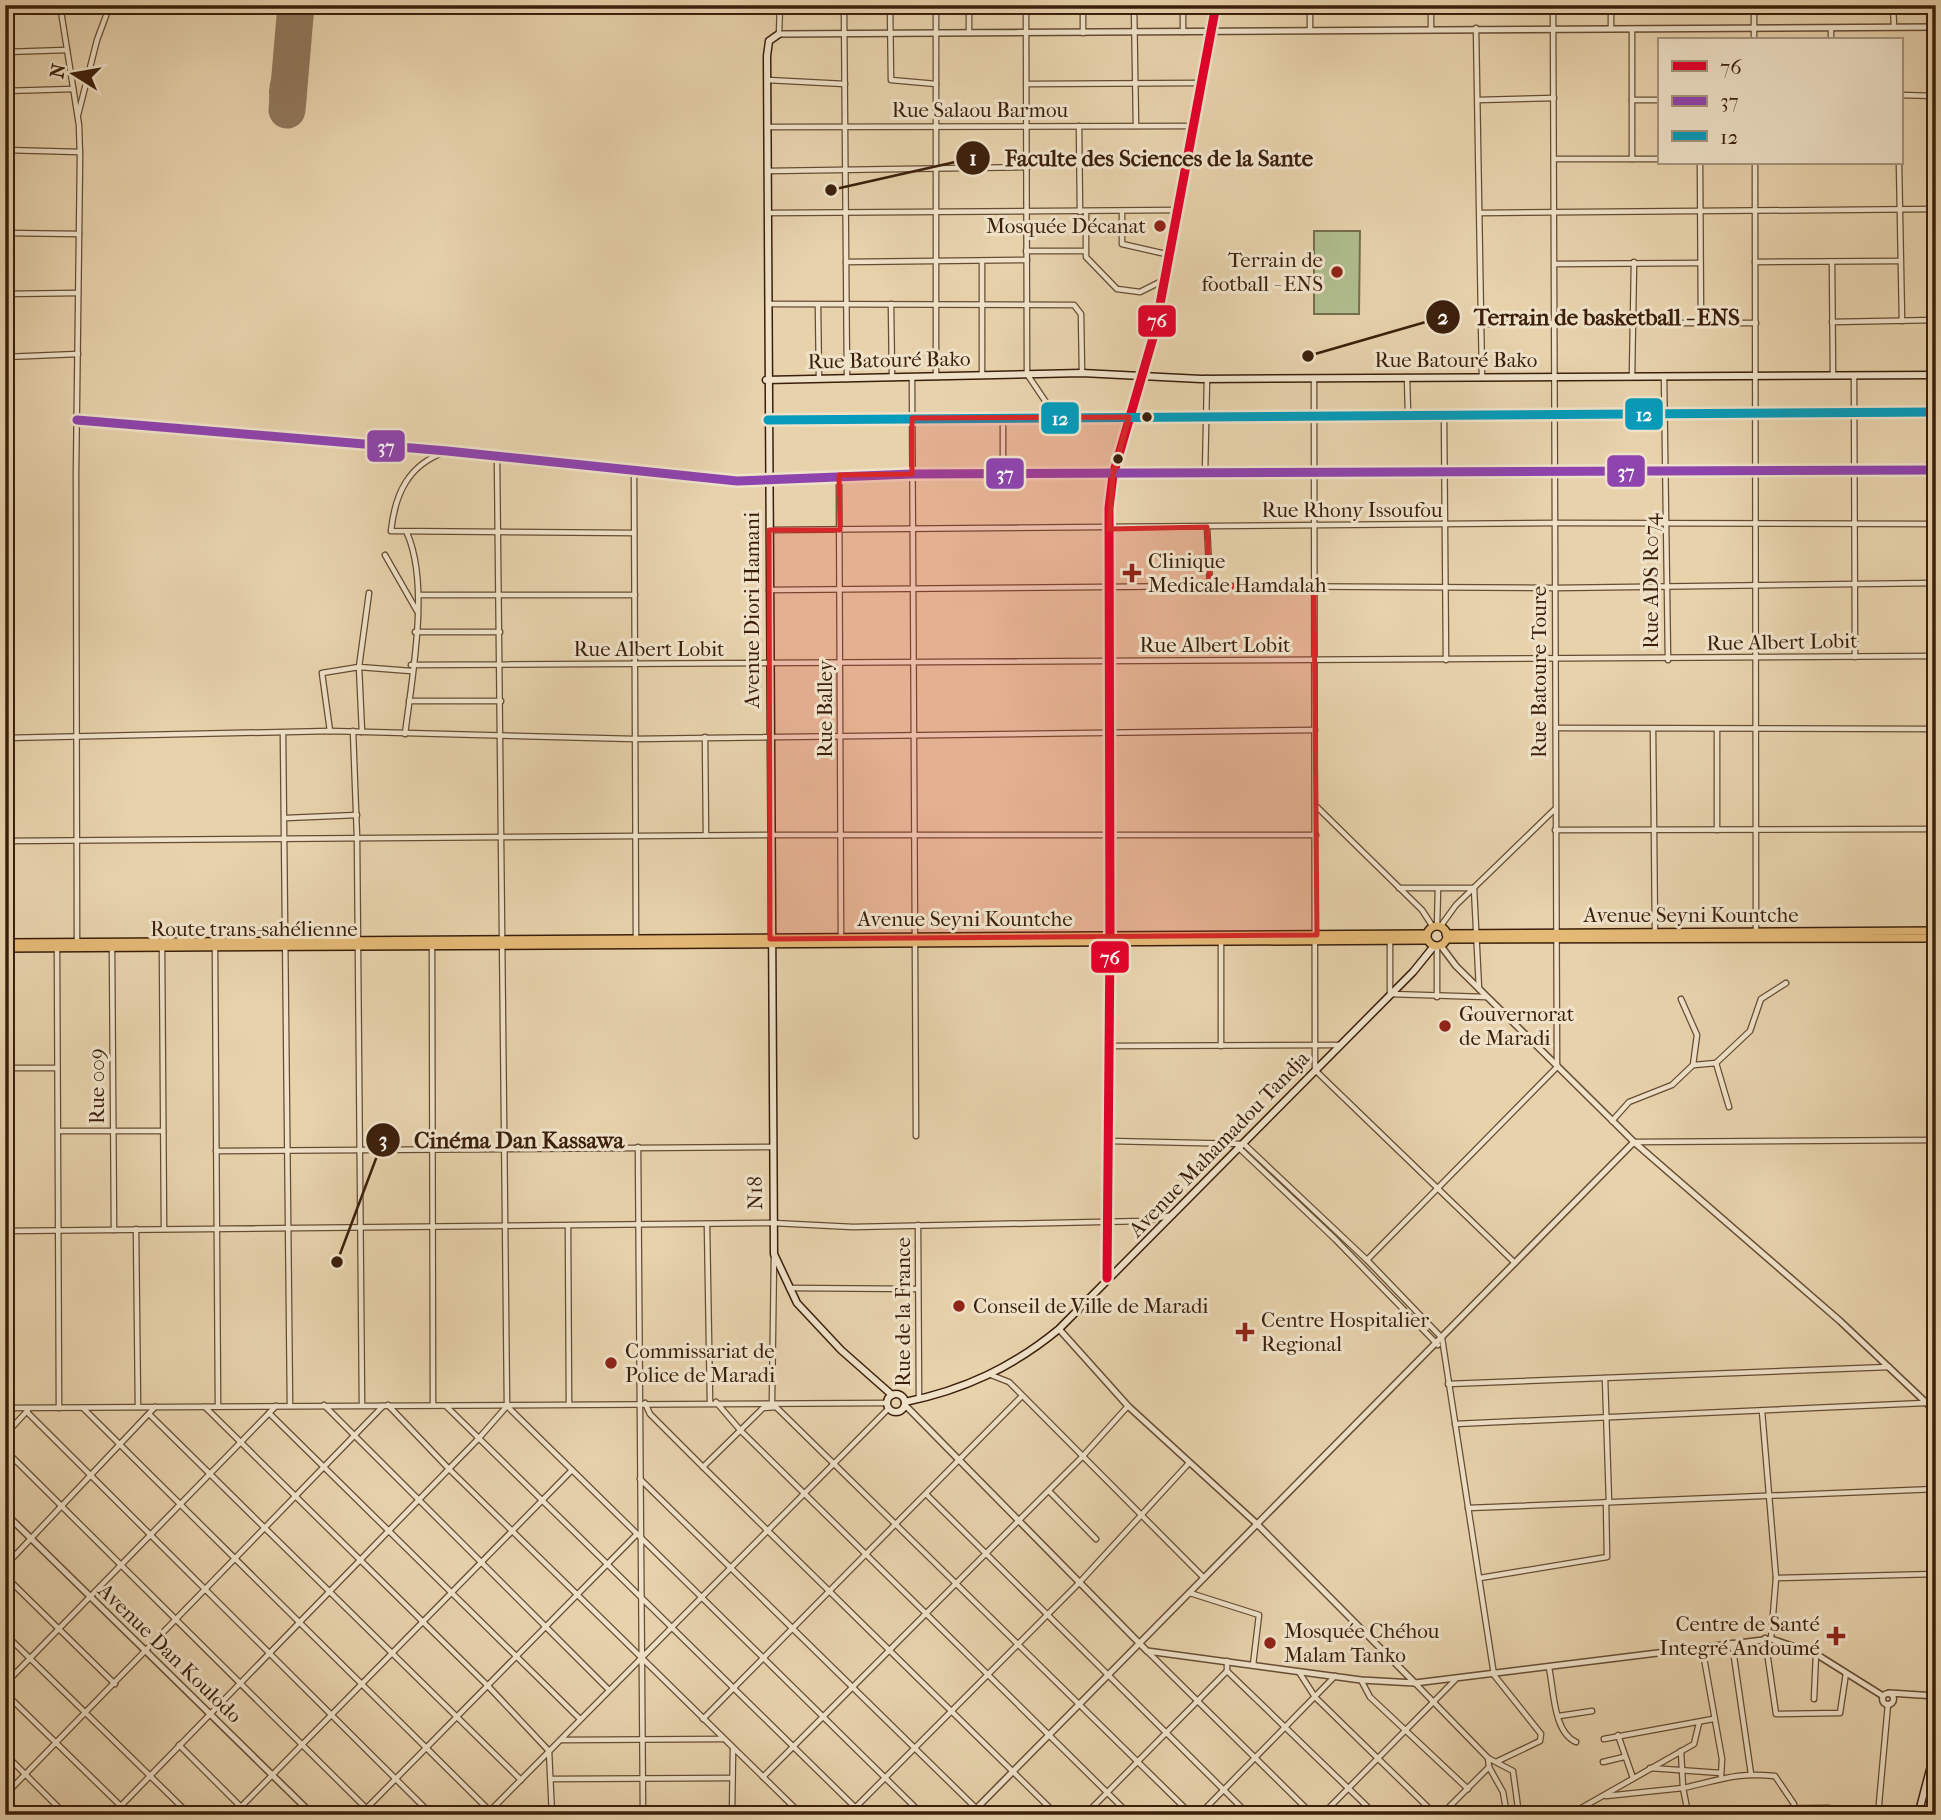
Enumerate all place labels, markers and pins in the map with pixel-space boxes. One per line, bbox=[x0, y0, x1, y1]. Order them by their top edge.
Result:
callout: Faculte des Sciences de la Sante bbox=[956, 136, 1327, 180]
place label: Mosquée Décanat bbox=[986, 214, 1146, 238]
marker: Mosquée Décanat bbox=[1152, 218, 1168, 234]
place label: Terrain de football - ENS bbox=[1201, 248, 1323, 296]
marker: Terrain de football - ENS bbox=[1329, 264, 1345, 280]
callout: Terrain de basketball - ENS bbox=[1425, 295, 1754, 339]
unlabelled marker bbox=[1140, 410, 1154, 424]
unlabelled marker bbox=[1111, 452, 1125, 466]
place label: Clinique Medicale Hamdalah bbox=[1148, 549, 1327, 597]
marker: Clinique Medicale Hamdalah bbox=[1122, 563, 1142, 583]
place label: Gouvernorat de Maradi bbox=[1459, 1002, 1575, 1050]
marker: Gouvernorat de Maradi bbox=[1437, 1018, 1453, 1034]
callout: Cinéma Dan Kassawa bbox=[365, 1118, 638, 1162]
place label: Conseil de Ville de Maradi bbox=[973, 1294, 1209, 1318]
marker: Conseil de Ville de Maradi bbox=[951, 1298, 967, 1314]
place label: Centre Hospitalier Regional bbox=[1261, 1308, 1429, 1356]
marker: Centre Hospitalier Regional bbox=[1235, 1322, 1255, 1342]
place label: Commissariat de Police de Maradi bbox=[625, 1339, 775, 1387]
marker: Commissariat de Police de Maradi bbox=[603, 1355, 619, 1371]
place label: Centre de Santé Integré Andoumé bbox=[1660, 1612, 1820, 1660]
place label: Mosquée Chéhou Malam Tanko bbox=[1284, 1619, 1440, 1667]
marker: Centre de Santé Integré Andoumé bbox=[1826, 1626, 1846, 1646]
marker: Mosquée Chéhou Malam Tanko bbox=[1262, 1635, 1278, 1651]

